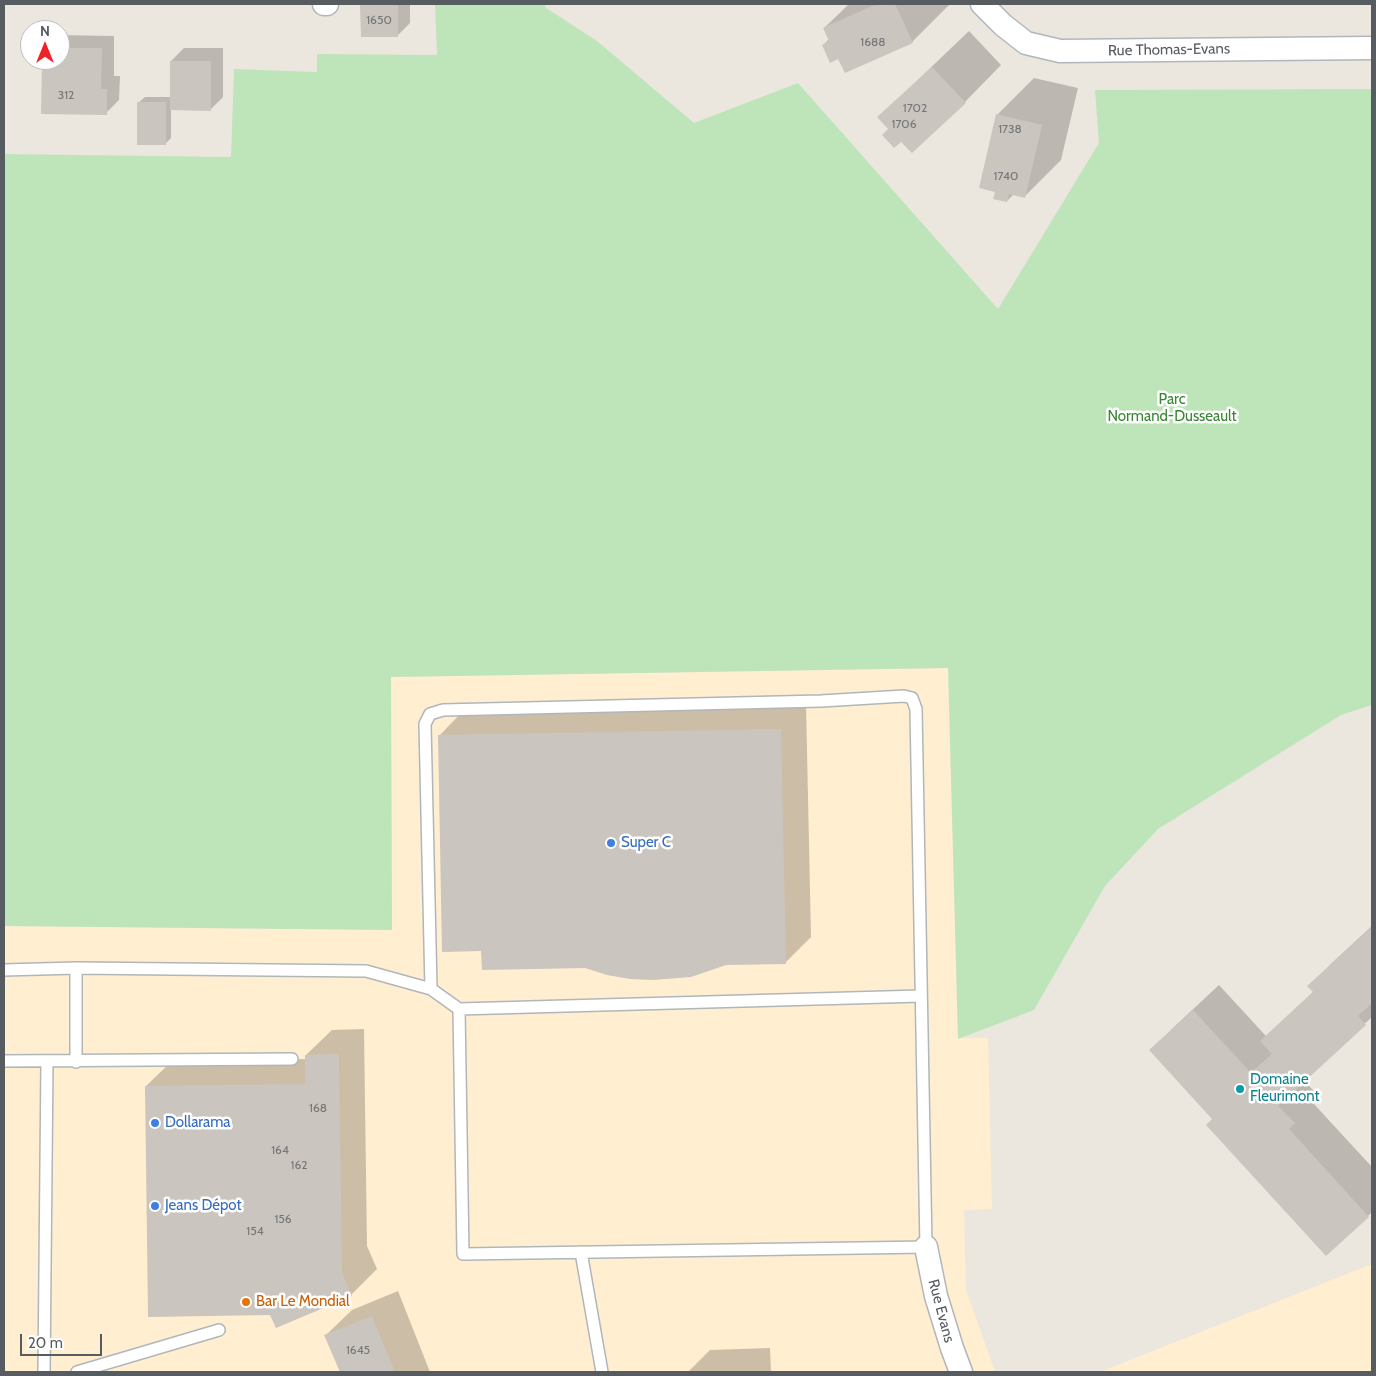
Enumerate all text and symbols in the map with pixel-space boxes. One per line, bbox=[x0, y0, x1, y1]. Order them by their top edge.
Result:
house number: 1650 bbox=[366, 13, 392, 27]
north arrow bbox=[20, 20, 70, 70]
text: N bbox=[40, 22, 50, 40]
house number: 1688 bbox=[860, 35, 886, 49]
street label: Rue Thomas-Evans bbox=[1108, 40, 1230, 60]
house number: 312 bbox=[58, 88, 74, 102]
house number: 1702 bbox=[903, 101, 927, 115]
house number: 1706 bbox=[891, 117, 917, 131]
house number: 1738 bbox=[998, 122, 1022, 136]
house number: 1740 bbox=[994, 169, 1018, 183]
park label: Parc Normand-Dusseault bbox=[1107, 391, 1237, 426]
place label: Super C bbox=[621, 834, 671, 852]
marker: Super C bbox=[605, 837, 617, 849]
place label: Domaine Fleurimont bbox=[1250, 1071, 1319, 1106]
marker: Domaine Fleurimont bbox=[1234, 1083, 1246, 1095]
house number: 168 bbox=[309, 1101, 327, 1115]
place label: Dollarama bbox=[165, 1114, 231, 1132]
marker: Dollarama bbox=[149, 1117, 161, 1129]
house number: 164 bbox=[271, 1143, 289, 1157]
house number: 162 bbox=[290, 1158, 308, 1172]
place label: Jeans Dépot bbox=[165, 1197, 242, 1215]
marker: Jeans Dépot bbox=[149, 1200, 161, 1212]
house number: 156 bbox=[274, 1212, 292, 1226]
house number: 154 bbox=[246, 1224, 264, 1238]
street label: Rue Evans bbox=[924, 1277, 958, 1345]
place label: Bar Le Mondial bbox=[256, 1293, 350, 1311]
marker: Bar Le Mondial bbox=[240, 1296, 252, 1308]
scale bar bbox=[22, 1324, 105, 1356]
text: 20 m bbox=[28, 1334, 63, 1352]
house number: 1645 bbox=[346, 1343, 370, 1357]

